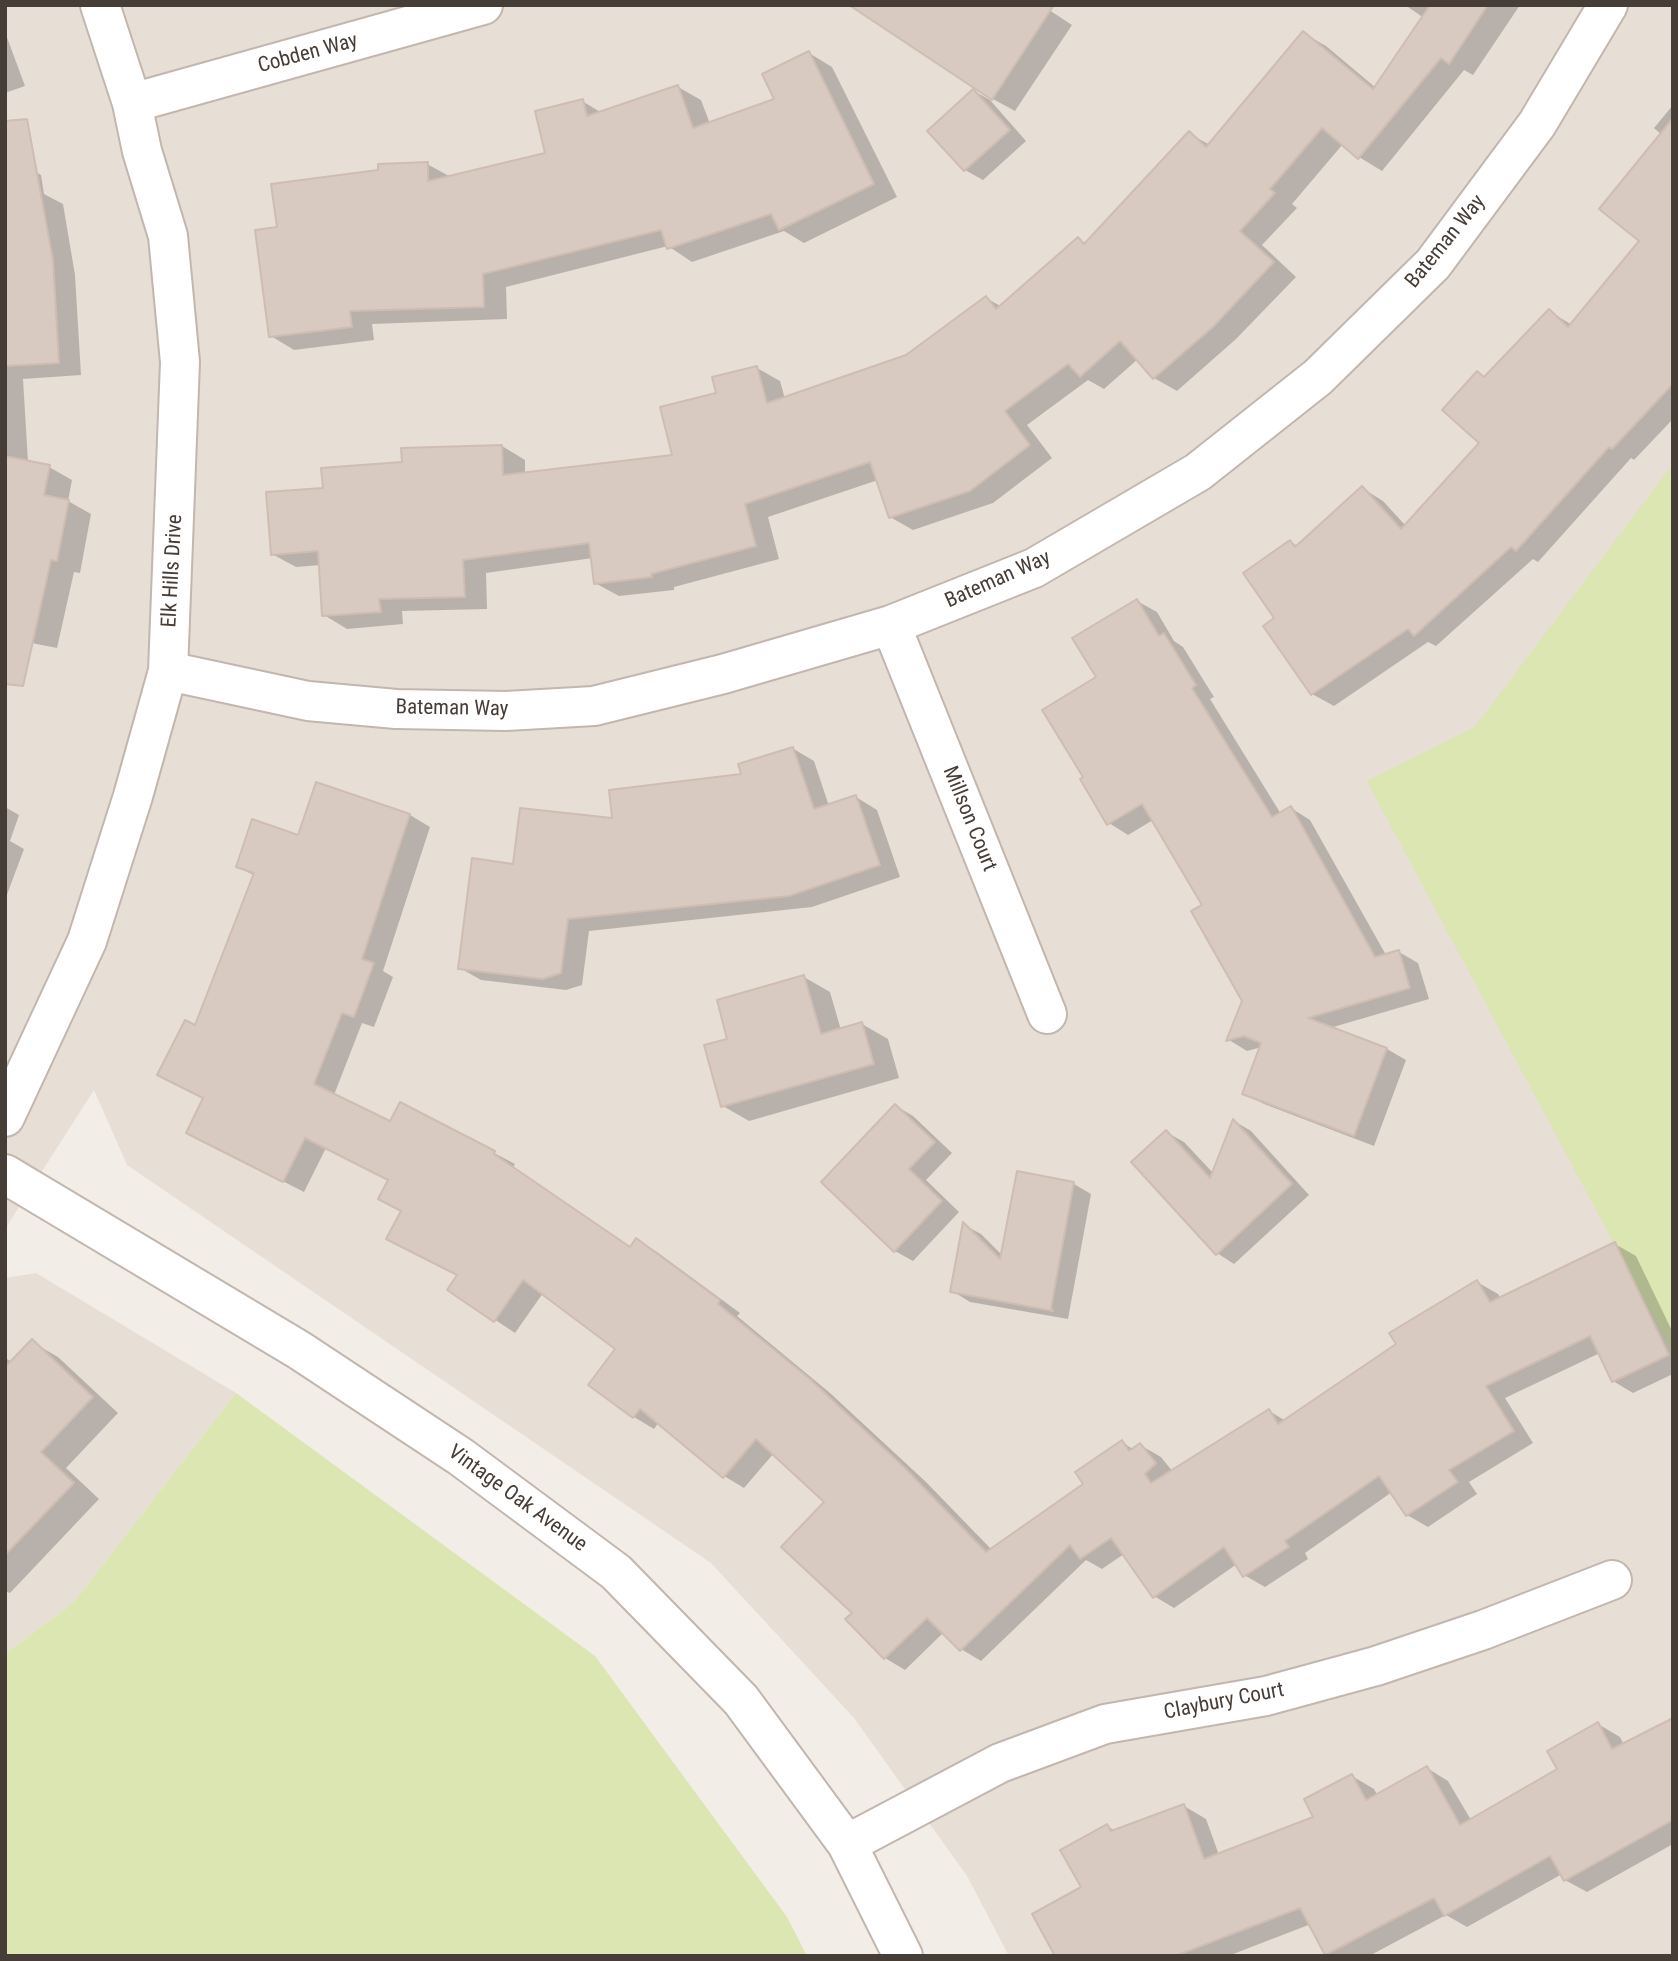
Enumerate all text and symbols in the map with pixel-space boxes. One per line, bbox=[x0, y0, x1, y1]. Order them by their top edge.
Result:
street label: Cobden Way bbox=[255, 29, 361, 79]
street label: Bateman Way bbox=[1401, 190, 1491, 294]
street label: Elk Hills Drive bbox=[157, 514, 189, 628]
street label: Bateman Way bbox=[941, 546, 1055, 614]
street label: Bateman Way bbox=[395, 695, 509, 723]
street label: Millson Court bbox=[936, 763, 1002, 875]
street label: Vintage Oak Avenue bbox=[443, 1440, 591, 1558]
street label: Claybury Court bbox=[1162, 1678, 1286, 1726]

